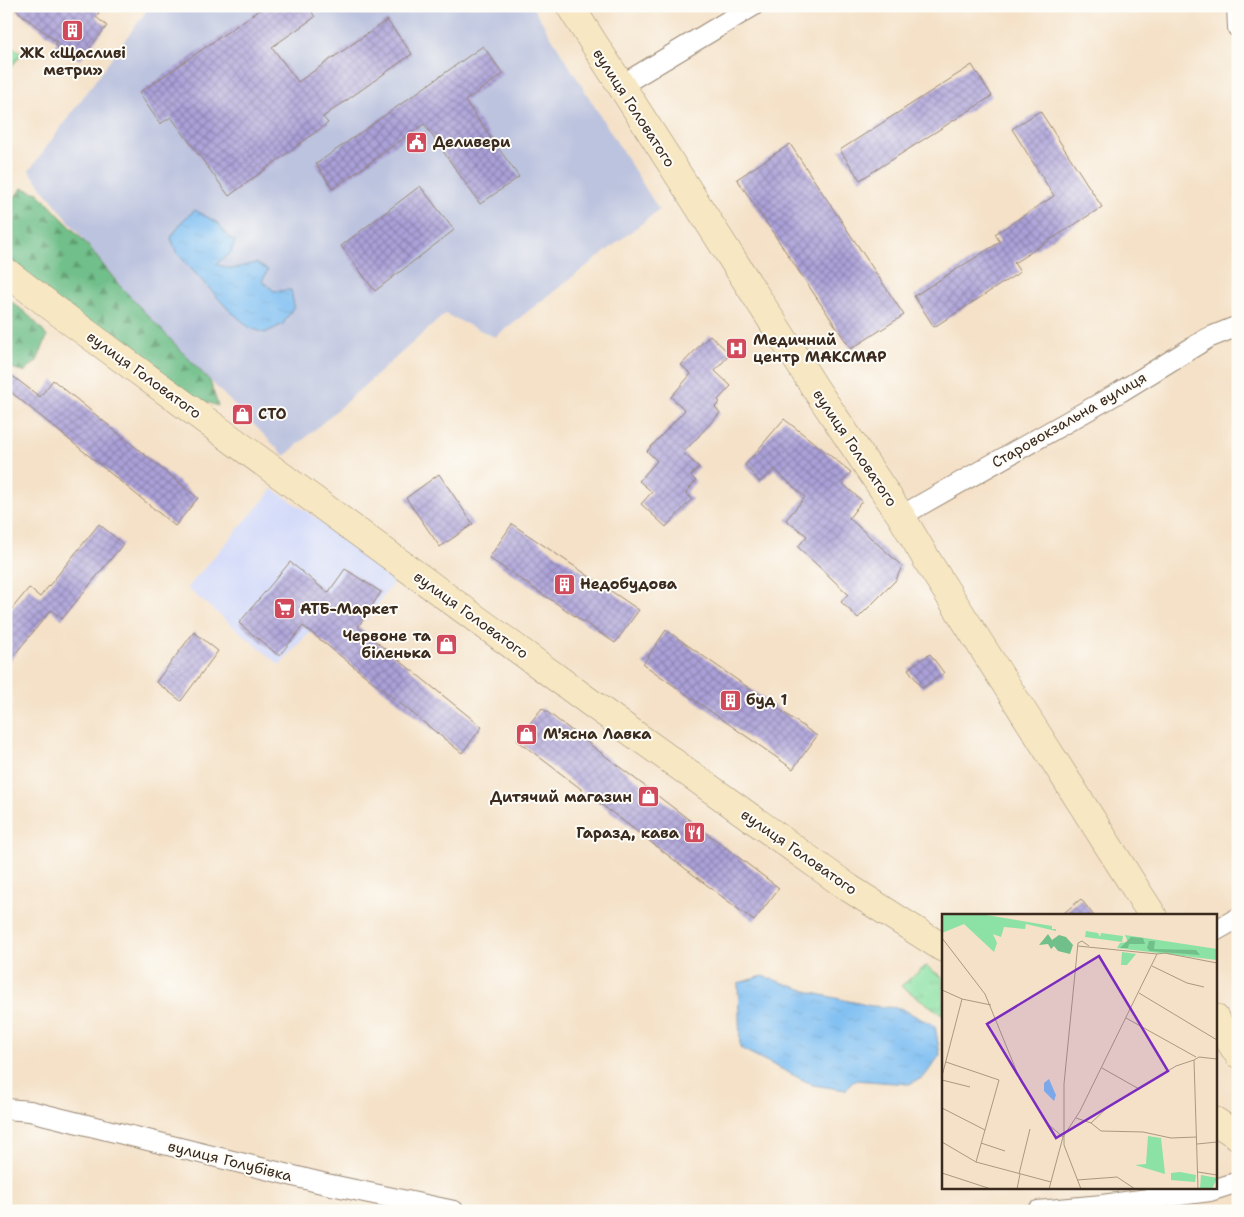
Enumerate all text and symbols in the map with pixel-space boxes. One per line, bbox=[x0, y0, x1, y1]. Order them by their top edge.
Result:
building icon: ЖК «Щасливі метри» bbox=[61, 18, 85, 42]
place label: ЖК «Щасливі метри» bbox=[20, 43, 126, 80]
street label: вулиця Головатого bbox=[588, 45, 680, 171]
public building icon: Деливери bbox=[405, 130, 429, 154]
place label: Деливери bbox=[433, 132, 511, 152]
street label: вулиця Головатого bbox=[83, 327, 205, 423]
place label: Медичний центр МАКСМАР bbox=[753, 330, 887, 367]
hospital icon: Медичний центр МАКСМАР bbox=[725, 337, 749, 361]
street label: Старовокзальна вулиця bbox=[988, 367, 1150, 473]
street label: вулиця Головатого bbox=[808, 385, 902, 511]
shop icon: СТО bbox=[230, 402, 254, 426]
place label: СТО bbox=[258, 404, 286, 424]
street label: вулиця Головатого bbox=[410, 567, 532, 663]
building icon: Недобудова bbox=[552, 572, 576, 596]
place label: Недобудова bbox=[580, 574, 678, 594]
supermarket icon: АТБ-Маркет bbox=[272, 597, 296, 621]
place label: АТБ-Маркет bbox=[300, 599, 398, 619]
place label: Червоне та біленька bbox=[342, 626, 432, 663]
shop icon: Червоне та біленька bbox=[435, 633, 459, 657]
building icon: буд 1 bbox=[718, 688, 742, 712]
place label: буд 1 bbox=[746, 690, 787, 710]
shop icon: М'ясна Лавка bbox=[515, 722, 539, 746]
place label: М'ясна Лавка bbox=[543, 724, 652, 744]
shop icon: Дитячий магазин bbox=[636, 785, 660, 809]
place label: Дитячий магазин bbox=[490, 787, 632, 807]
street label: вулиця Головатого bbox=[737, 804, 861, 900]
restaurant icon: Гаразд, кава bbox=[683, 821, 707, 845]
place label: Гаразд, кава bbox=[576, 823, 680, 843]
inset map bbox=[942, 914, 1216, 1190]
street label: вулиця Голубівка bbox=[166, 1136, 295, 1186]

